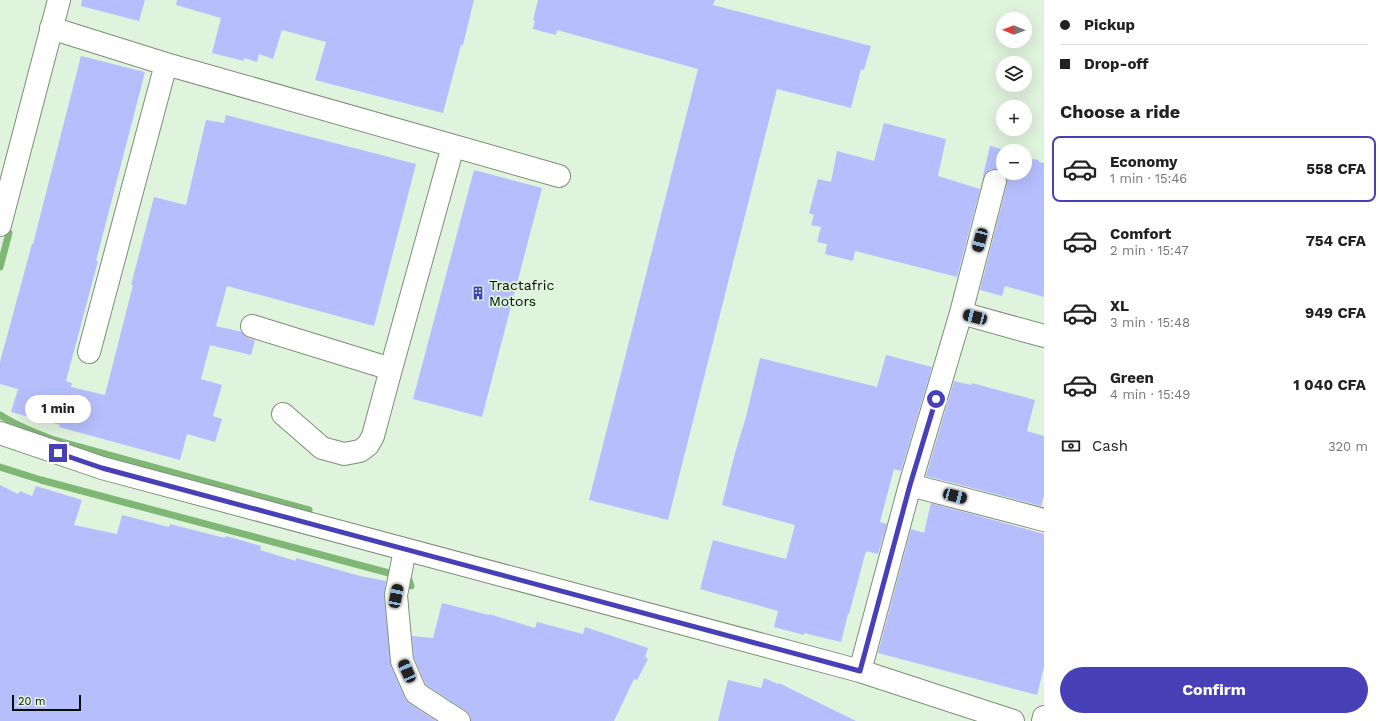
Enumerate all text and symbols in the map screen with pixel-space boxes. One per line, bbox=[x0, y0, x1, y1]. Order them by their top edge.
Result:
north arrow bbox=[996, 12, 1032, 48]
map controls bbox=[996, 12, 1032, 180]
text: Pickup bbox=[1084, 16, 1135, 34]
text: Drop-off bbox=[1084, 55, 1149, 73]
button: layers bbox=[996, 56, 1032, 92]
button: + bbox=[996, 100, 1032, 136]
text: Choose a ride bbox=[1060, 101, 1180, 122]
button: − bbox=[996, 144, 1032, 180]
icon: car bbox=[1062, 151, 1098, 187]
text: Economy bbox=[1110, 153, 1177, 171]
text: 558 CFA bbox=[1306, 160, 1366, 178]
text: 1 min · 15:46 bbox=[1110, 171, 1187, 186]
icon: car bbox=[1062, 223, 1098, 259]
text: Comfort bbox=[1110, 225, 1171, 243]
car bbox=[971, 227, 989, 253]
text: 754 CFA bbox=[1306, 232, 1366, 250]
text: 2 min · 15:47 bbox=[1110, 243, 1189, 258]
place label: Tractafric Motors bbox=[489, 277, 554, 309]
building icon: Tractafric Motors bbox=[470, 285, 486, 301]
icon: car bbox=[1062, 295, 1098, 331]
text: XL bbox=[1110, 297, 1129, 315]
text: 949 CFA bbox=[1305, 304, 1366, 322]
car bbox=[962, 308, 988, 326]
text: 3 min · 15:48 bbox=[1110, 315, 1190, 330]
icon: car bbox=[1062, 367, 1098, 403]
text: Green bbox=[1110, 369, 1154, 387]
text: 1 040 CFA bbox=[1293, 376, 1366, 394]
text: 4 min · 15:49 bbox=[1110, 387, 1190, 402]
route start bbox=[927, 390, 945, 408]
callout: 1 min bbox=[25, 395, 91, 423]
text: 1 min bbox=[41, 401, 75, 416]
icon: cash bbox=[1060, 435, 1082, 457]
text: Cash bbox=[1092, 437, 1128, 455]
text: 320 m bbox=[1328, 439, 1368, 454]
route end bbox=[49, 444, 67, 462]
car bbox=[942, 487, 968, 505]
car bbox=[388, 583, 404, 609]
car bbox=[397, 658, 417, 684]
button: Confirm bbox=[1060, 667, 1368, 713]
scale bar bbox=[12, 693, 81, 712]
text: 20 m bbox=[18, 695, 46, 708]

